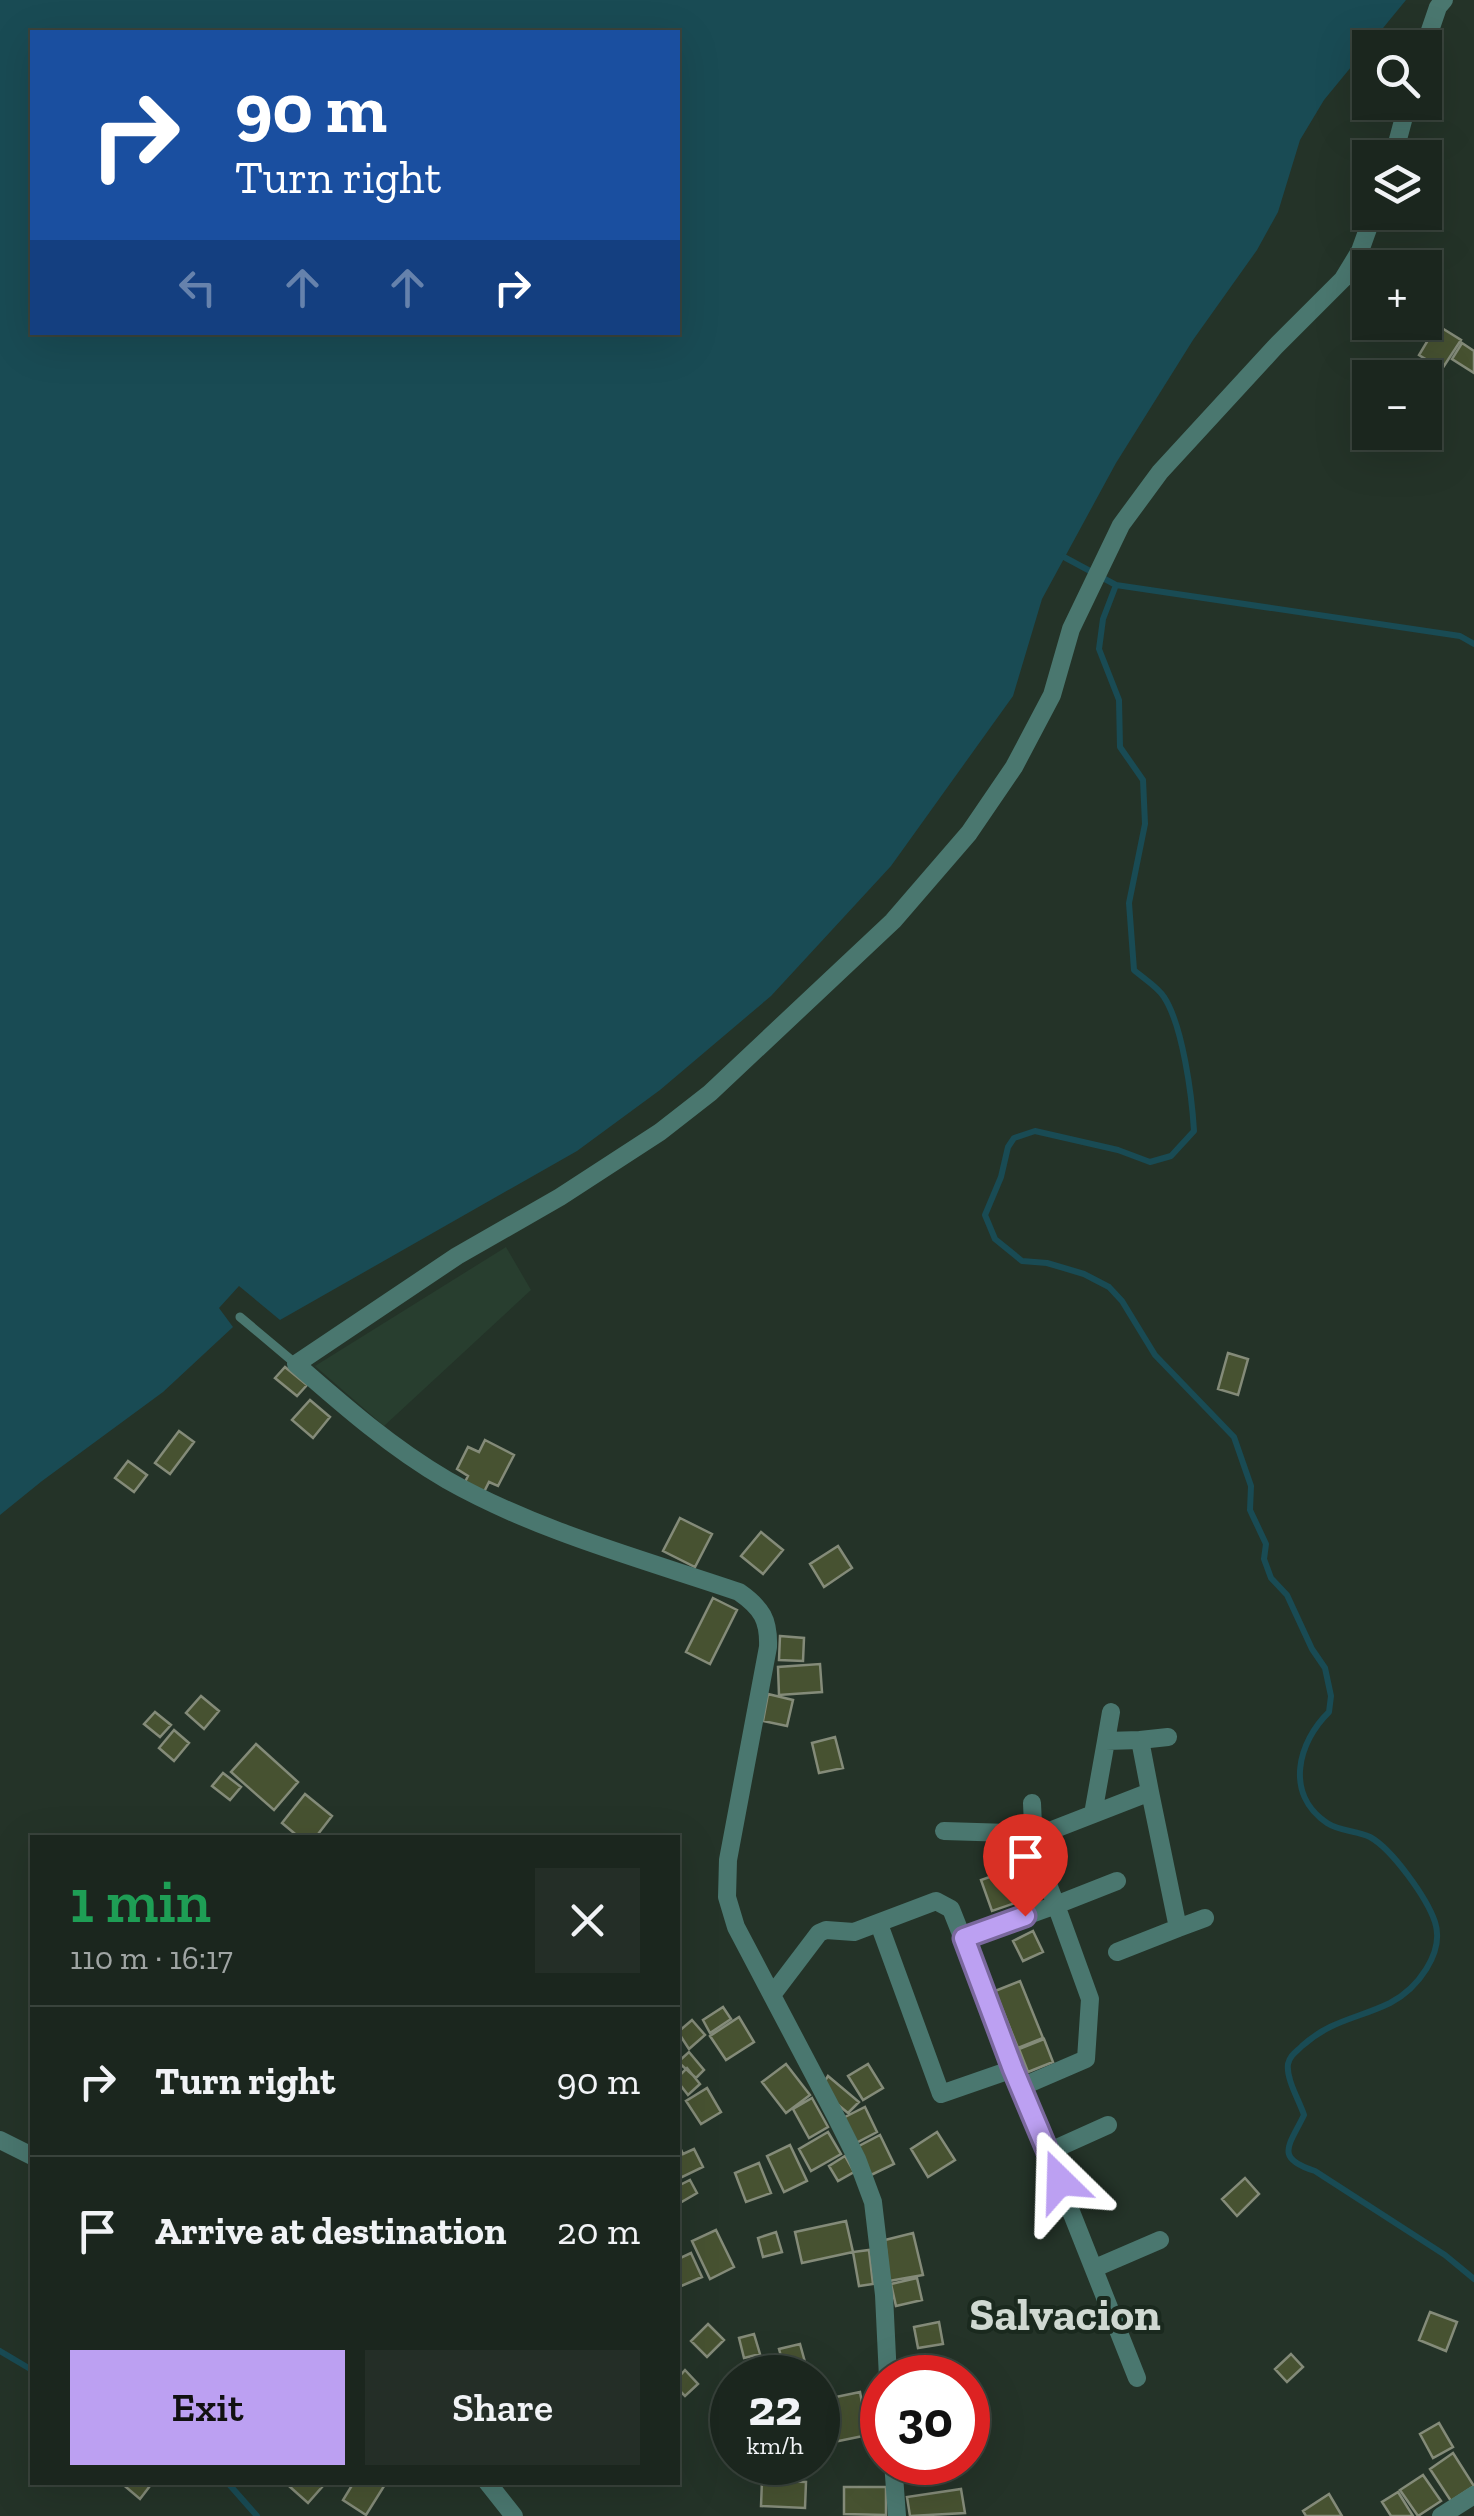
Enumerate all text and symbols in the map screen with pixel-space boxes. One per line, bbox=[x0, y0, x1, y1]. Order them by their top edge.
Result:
map controls bbox=[1352, 30, 1442, 450]
button: search bbox=[1352, 30, 1442, 120]
text: 90 m bbox=[235, 66, 387, 150]
icon: right bbox=[70, 70, 200, 200]
button: layers bbox=[1352, 140, 1442, 230]
text: Turn right bbox=[235, 151, 441, 205]
button: + bbox=[1352, 250, 1442, 340]
icon: left bbox=[170, 260, 225, 315]
icon: ahead bbox=[275, 260, 330, 315]
icon: ahead bbox=[380, 260, 435, 315]
icon: right bbox=[485, 260, 540, 315]
button: − bbox=[1352, 360, 1442, 450]
pin bbox=[983, 1814, 1068, 1917]
icon: arrive bbox=[998, 1829, 1053, 1884]
text: 1 min bbox=[70, 1865, 211, 1937]
button: close bbox=[535, 1868, 640, 1973]
text: 110 m · 16:17 bbox=[70, 1939, 233, 1977]
icon: right bbox=[70, 2054, 125, 2109]
text: Turn right bbox=[155, 2058, 335, 2104]
text: 90 m bbox=[557, 2058, 640, 2104]
position arrow bbox=[1008, 2129, 1112, 2233]
icon: arrive bbox=[70, 2204, 125, 2259]
text: Arrive at destination bbox=[155, 2208, 506, 2254]
text: 20 m bbox=[557, 2208, 640, 2254]
district label: Salvacion bbox=[969, 2288, 1161, 2342]
button: Exit bbox=[70, 2350, 345, 2465]
button: Share bbox=[365, 2350, 640, 2465]
speed limit sign: 30 bbox=[860, 2355, 990, 2485]
text: 22 bbox=[748, 2378, 802, 2438]
text: km/h bbox=[746, 2430, 804, 2460]

